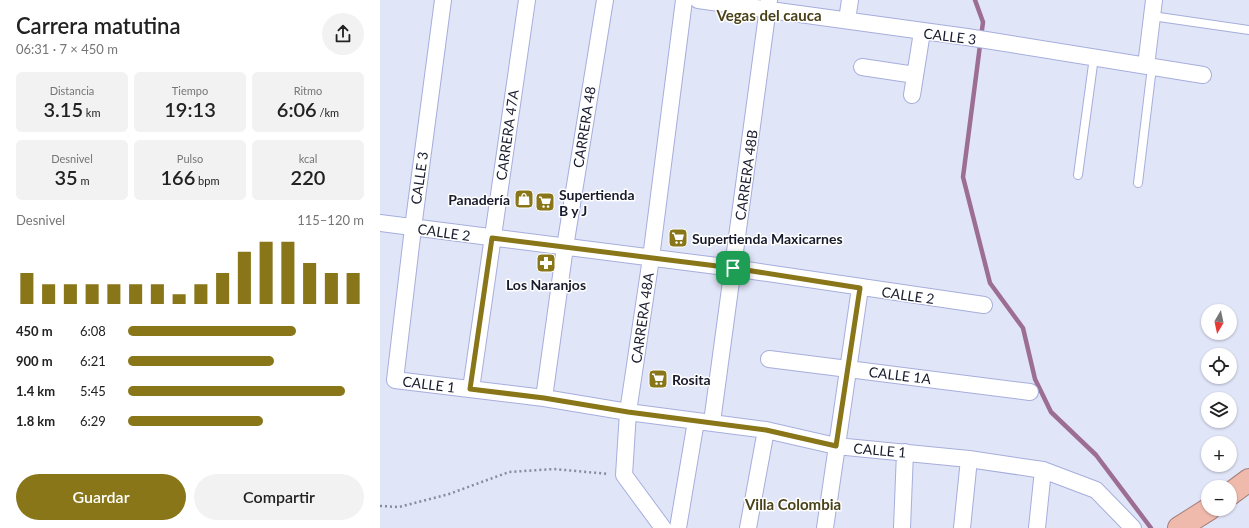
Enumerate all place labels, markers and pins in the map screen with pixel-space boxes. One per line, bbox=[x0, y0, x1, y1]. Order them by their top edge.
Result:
place label: Supertienda B y J bbox=[559, 186, 635, 219]
shop icon: Panadería bbox=[513, 188, 535, 210]
place label: Panadería bbox=[448, 191, 510, 208]
supermarket icon: Supertienda B y J bbox=[534, 191, 556, 213]
supermarket icon: Supertienda Maxicarnes bbox=[667, 227, 689, 249]
place label: Supertienda Maxicarnes bbox=[692, 230, 843, 247]
pin bbox=[716, 251, 750, 285]
pharmacy icon: Los Naranjos bbox=[535, 252, 557, 274]
place label: Los Naranjos bbox=[506, 276, 586, 293]
supermarket icon: Rosita bbox=[647, 368, 669, 390]
place label: Rosita bbox=[672, 371, 711, 388]

